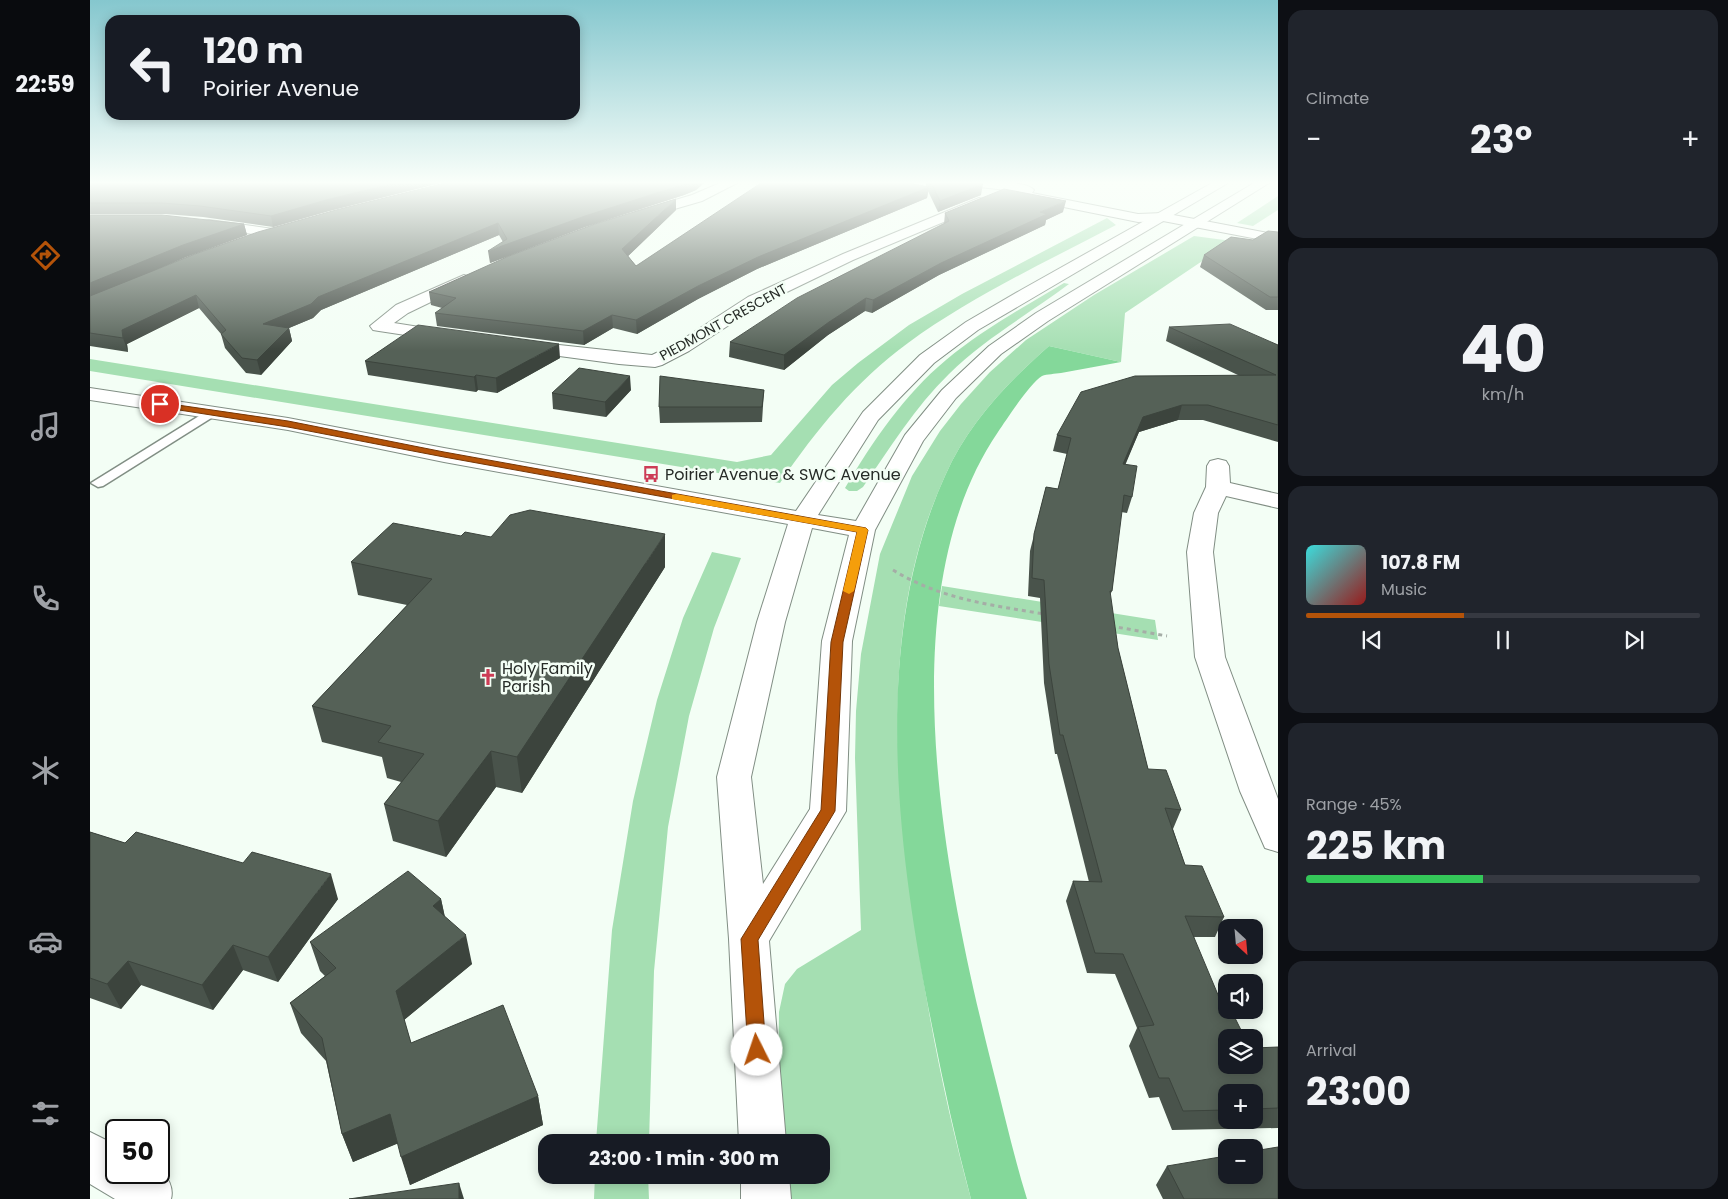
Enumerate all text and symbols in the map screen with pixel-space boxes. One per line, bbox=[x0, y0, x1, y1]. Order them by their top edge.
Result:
text: 120 m bbox=[203, 26, 303, 75]
icon: left bbox=[120, 35, 185, 100]
text: 22:59 bbox=[15, 69, 75, 100]
text: Poirier Avenue bbox=[203, 73, 359, 104]
text: Climate bbox=[1306, 87, 1369, 110]
text: 23° bbox=[1470, 113, 1532, 166]
text: − bbox=[1306, 120, 1321, 159]
text: + bbox=[1681, 120, 1700, 159]
icon: directions bbox=[28, 238, 63, 273]
street label: PIEDMONT CRESCENT bbox=[656, 278, 791, 365]
text: 40 bbox=[1460, 304, 1546, 395]
pin bbox=[139, 383, 181, 425]
text: km/h bbox=[1482, 383, 1524, 406]
icon: arrive bbox=[146, 390, 174, 418]
icon: music bbox=[28, 409, 63, 444]
place label: Poirier Avenue & SWC Avenue bbox=[665, 463, 901, 486]
bus stop icon: Poirier Avenue & SWC Avenue bbox=[641, 464, 661, 484]
text: 107.8 FM bbox=[1381, 549, 1460, 576]
text: Music bbox=[1381, 578, 1427, 601]
icon: phone bbox=[28, 581, 63, 616]
icon: previous bbox=[1358, 626, 1386, 654]
icon: pause bbox=[1489, 626, 1517, 654]
icon: next bbox=[1620, 626, 1648, 654]
place label: Holy Family Parish bbox=[502, 657, 593, 698]
church icon: Holy Family Parish bbox=[478, 667, 498, 687]
icon: climate bbox=[28, 753, 63, 788]
text: Range · 45% bbox=[1306, 793, 1402, 816]
text: 225 km bbox=[1306, 819, 1446, 872]
north arrow bbox=[1218, 919, 1262, 964]
map controls bbox=[1218, 919, 1263, 1184]
icon: car bbox=[28, 924, 63, 959]
button: sound bbox=[1218, 974, 1263, 1019]
position arrow bbox=[730, 1023, 782, 1075]
button: layers bbox=[1218, 1029, 1263, 1074]
text: Arrival bbox=[1306, 1039, 1356, 1062]
text: 23:00 bbox=[1306, 1065, 1411, 1118]
button: + bbox=[1218, 1084, 1263, 1129]
icon: filters bbox=[28, 1096, 63, 1131]
speed limit sign: 50 bbox=[105, 1119, 170, 1184]
button: − bbox=[1218, 1139, 1263, 1184]
text: 23:00 · 1 min · 300 m bbox=[589, 1145, 779, 1172]

